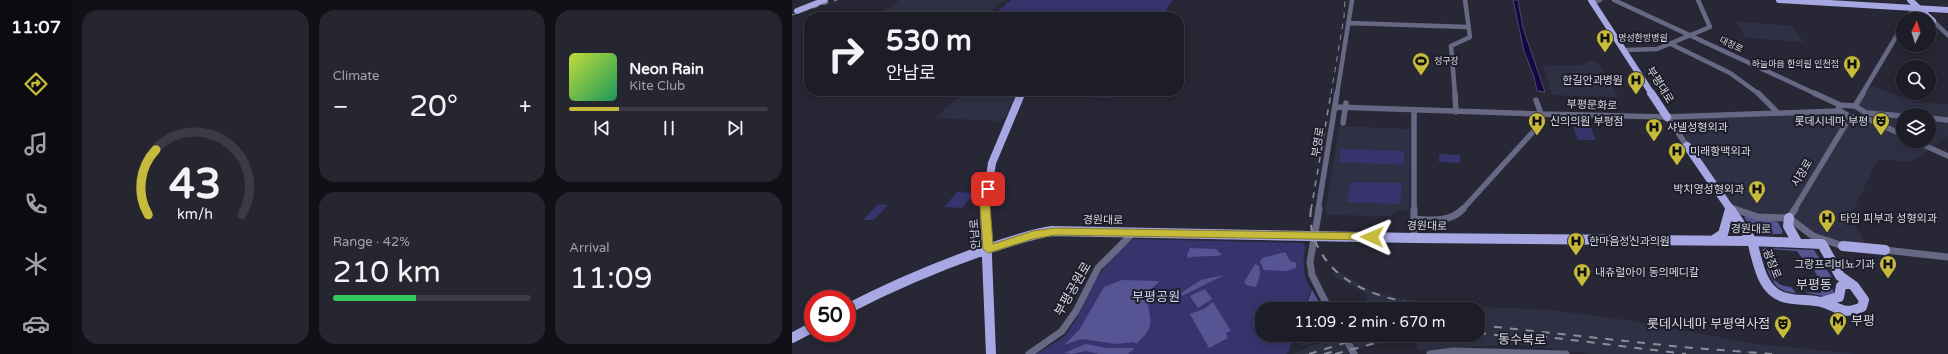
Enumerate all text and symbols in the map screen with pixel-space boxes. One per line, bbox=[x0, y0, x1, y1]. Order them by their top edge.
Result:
north arrow bbox=[1896, 12, 1936, 52]
map controls bbox=[1896, 12, 1936, 148]
text: 11:07 bbox=[11, 16, 61, 38]
text: 530 m bbox=[886, 24, 972, 58]
icon: right bbox=[820, 28, 872, 80]
hospital icon: 명성한방병원 bbox=[1595, 28, 1615, 53]
place label: 명성한방병원 bbox=[1618, 33, 1668, 44]
street label: 대정로 bbox=[1717, 35, 1745, 55]
sports icon: 정구장 bbox=[1411, 51, 1431, 76]
hospital icon: 하늘마음 한의원 인천점 bbox=[1842, 54, 1862, 79]
place label: 정구장 bbox=[1434, 56, 1459, 67]
place label: 하늘마음 한의원 인천점 bbox=[1752, 58, 1839, 70]
text: Neon Rain bbox=[629, 60, 704, 78]
button: search bbox=[1896, 60, 1936, 100]
text: 안남로 bbox=[886, 62, 936, 84]
street label: 부평대로 bbox=[1644, 64, 1676, 106]
text: Climate bbox=[333, 68, 379, 84]
icon: directions bbox=[22, 70, 50, 98]
hospital icon: 한길안과병원 bbox=[1626, 70, 1646, 95]
place label: 한길안과병원 bbox=[1562, 74, 1623, 87]
text: Kite Club bbox=[629, 78, 685, 94]
text: 20° bbox=[409, 88, 458, 125]
text: − bbox=[333, 94, 348, 120]
text: + bbox=[519, 94, 531, 120]
street label: 부평문화로 bbox=[1566, 98, 1618, 112]
button: layers bbox=[1896, 108, 1936, 148]
hospital icon: 신의의원 부평점 bbox=[1527, 111, 1547, 136]
theatre icon: 롯데시네마 부평 bbox=[1871, 111, 1891, 136]
place label: 신의의원 부평점 bbox=[1550, 115, 1624, 128]
place label: 롯데시네마 부평 bbox=[1794, 115, 1868, 128]
icon: previous bbox=[591, 117, 613, 139]
icon: pause bbox=[658, 117, 680, 139]
icon: next bbox=[724, 117, 746, 139]
hospital icon: 샤넬성형외과 bbox=[1644, 117, 1664, 142]
place label: 샤넬성형외과 bbox=[1667, 121, 1728, 134]
street label: 부영로 bbox=[1309, 126, 1327, 158]
icon: music bbox=[22, 130, 50, 158]
hospital icon: 미래항맥외과 bbox=[1667, 141, 1687, 166]
place label: 미래항맥외과 bbox=[1690, 145, 1751, 158]
street label: 시장로 bbox=[1789, 157, 1815, 189]
text: 43 bbox=[169, 160, 221, 210]
pin bbox=[971, 172, 1005, 206]
icon: arrive bbox=[977, 178, 999, 200]
hospital icon: 박치영성형외과 bbox=[1747, 179, 1767, 204]
place label: 박치영성형외과 bbox=[1673, 183, 1744, 196]
icon: phone bbox=[22, 190, 50, 218]
text: km/h bbox=[177, 206, 213, 223]
hospital icon: 타임 피부과 성형외과 bbox=[1817, 208, 1837, 233]
place label: 타임 피부과 성형외과 bbox=[1840, 212, 1937, 225]
street label: 경원대로 bbox=[1083, 213, 1123, 227]
position arrow bbox=[1351, 216, 1393, 258]
street label: 안남로 bbox=[967, 218, 983, 250]
street label: 경원대로 bbox=[1407, 219, 1447, 233]
street label: 경원대로 bbox=[1731, 222, 1771, 236]
hospital icon: 한마음정신과의원 bbox=[1566, 231, 1586, 256]
text: Range · 42% bbox=[333, 234, 410, 250]
place label: 한마음정신과의원 bbox=[1589, 235, 1670, 248]
text: Arrival bbox=[569, 240, 610, 256]
street label: 광장로 bbox=[1760, 247, 1784, 281]
icon: climate bbox=[22, 250, 50, 278]
text: 210 km bbox=[333, 254, 441, 291]
hospital icon: 그랑프리비뇨기과 bbox=[1878, 254, 1898, 279]
place label: 그랑프리비뇨기과 bbox=[1794, 258, 1875, 271]
street label: 부평공원로 bbox=[1051, 259, 1095, 319]
text: 11:09 bbox=[569, 260, 653, 297]
hospital icon: 내츄럴아이 동의메디칼 bbox=[1572, 262, 1592, 287]
place label: 내츄럴아이 동의메디칼 bbox=[1595, 266, 1699, 279]
district label: 부평동 bbox=[1796, 277, 1832, 293]
park label: 부평공원 bbox=[1132, 289, 1180, 305]
speed limit sign: 50 bbox=[804, 290, 856, 342]
icon: car bbox=[22, 310, 50, 338]
metro station icon: 부평 bbox=[1828, 311, 1848, 336]
text: 11:09 · 2 min · 670 m bbox=[1295, 313, 1445, 331]
place label: 부평 bbox=[1851, 313, 1875, 329]
theatre icon: 롯데시네마 부평역사점 bbox=[1773, 314, 1793, 339]
place label: 롯데시네마 부평역사점 bbox=[1647, 316, 1770, 332]
street label: 동수북로 bbox=[1498, 332, 1546, 348]

